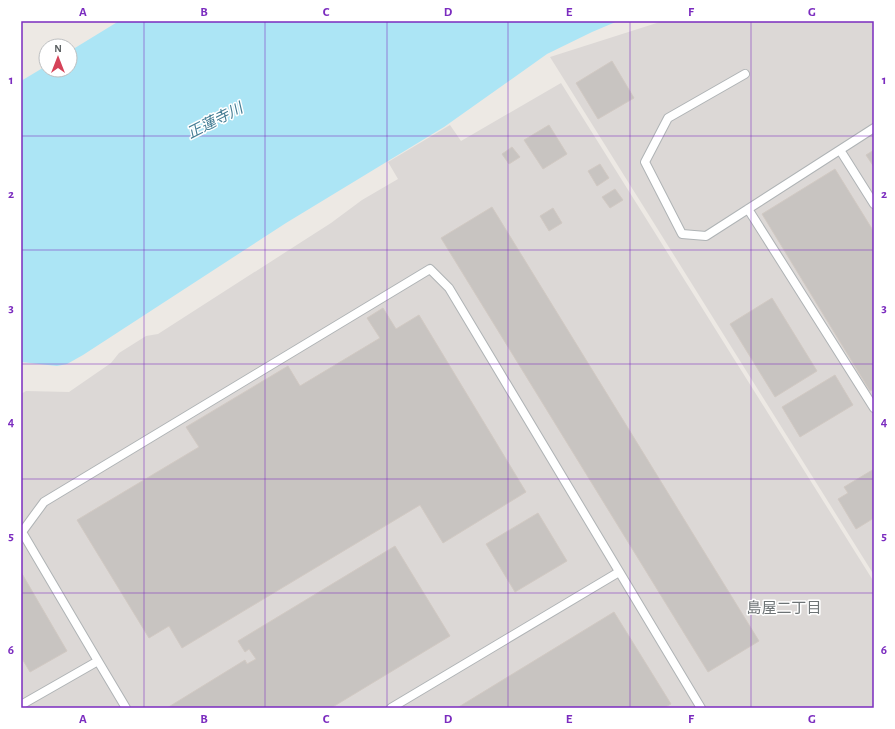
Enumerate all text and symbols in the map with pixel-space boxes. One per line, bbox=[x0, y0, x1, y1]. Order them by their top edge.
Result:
text: A bbox=[79, 6, 87, 19]
text: B bbox=[200, 6, 208, 19]
text: C bbox=[323, 6, 330, 19]
text: D bbox=[444, 6, 453, 19]
text: E bbox=[566, 6, 573, 19]
text: F bbox=[688, 6, 695, 19]
text: G bbox=[808, 6, 816, 19]
north arrow bbox=[38, 38, 78, 78]
text: N bbox=[54, 43, 62, 54]
text: 1 bbox=[9, 74, 13, 87]
text: 1 bbox=[882, 74, 886, 87]
water label: 正蓮寺川 bbox=[184, 99, 247, 141]
text: 2 bbox=[8, 188, 14, 201]
text: 2 bbox=[881, 188, 887, 201]
text: 3 bbox=[8, 302, 14, 315]
text: 3 bbox=[881, 302, 887, 315]
text: 4 bbox=[8, 416, 15, 429]
text: 4 bbox=[881, 416, 888, 429]
text: 5 bbox=[8, 530, 14, 543]
text: 5 bbox=[881, 530, 887, 543]
district label: 島屋二丁目 bbox=[746, 600, 822, 616]
text: 6 bbox=[8, 644, 14, 657]
text: 6 bbox=[881, 644, 887, 657]
text: A bbox=[79, 713, 87, 726]
text: B bbox=[200, 713, 208, 726]
text: C bbox=[323, 713, 330, 726]
text: D bbox=[444, 713, 453, 726]
text: E bbox=[566, 713, 573, 726]
text: F bbox=[688, 713, 695, 726]
text: G bbox=[808, 713, 816, 726]

